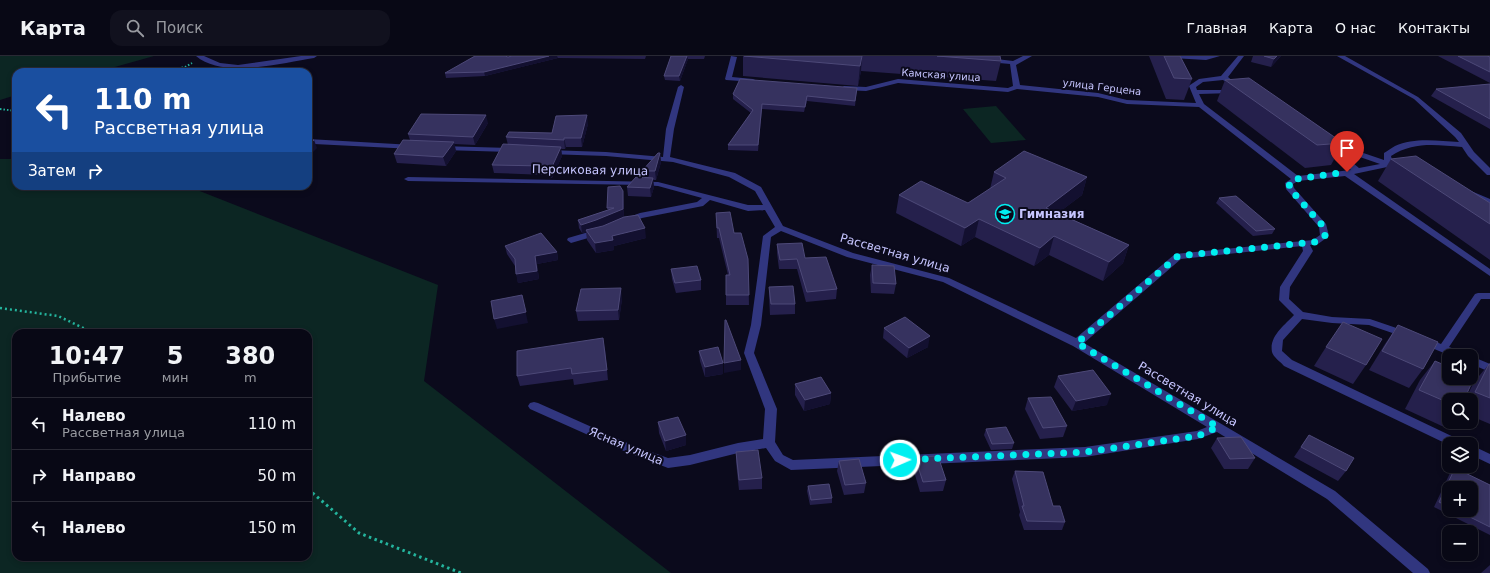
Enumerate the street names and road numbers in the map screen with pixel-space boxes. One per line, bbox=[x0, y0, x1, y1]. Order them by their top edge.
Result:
street label: Камская улица bbox=[901, 67, 981, 83]
street label: улица Герцена bbox=[1062, 77, 1142, 97]
street label: Персиковая улица bbox=[532, 162, 648, 178]
street label: Рассветная улица bbox=[838, 231, 952, 275]
street label: Рассветная улица bbox=[1136, 359, 1240, 429]
street label: Ясная улица bbox=[587, 424, 665, 468]

